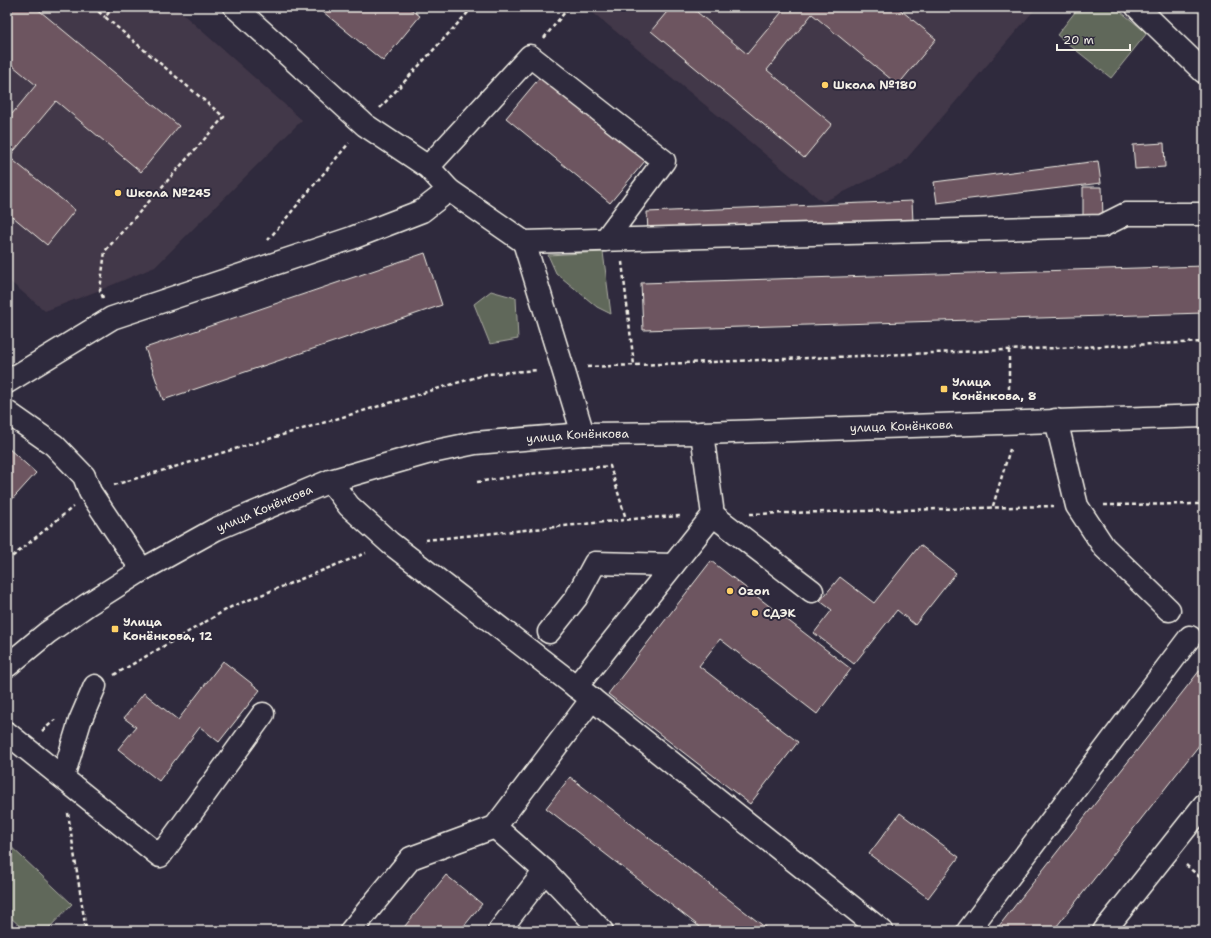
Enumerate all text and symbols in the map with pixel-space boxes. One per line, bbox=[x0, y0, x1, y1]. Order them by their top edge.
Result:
scale bar bbox=[1057, 26, 1130, 52]
text: 20 m bbox=[1063, 32, 1094, 48]
place label: Школа №180 bbox=[833, 77, 917, 93]
marker: Школа №180 bbox=[820, 80, 830, 90]
place label: Школа №245 bbox=[126, 185, 211, 201]
marker: Школа №245 bbox=[113, 188, 123, 198]
place label: Улица Конёнкова, 8 bbox=[952, 374, 1036, 404]
marker: Улица Конёнкова, 8 bbox=[939, 384, 949, 394]
street label: улица Конёнкова bbox=[850, 416, 954, 436]
street label: улица Конёнкова bbox=[526, 426, 629, 447]
street label: улица Конёнкова bbox=[214, 481, 315, 536]
place label: Ozon bbox=[738, 583, 770, 599]
marker: Ozon bbox=[725, 586, 735, 596]
place label: СДЭК bbox=[763, 605, 797, 621]
marker: СДЭК bbox=[750, 608, 760, 618]
place label: Улица Конёнкова, 12 bbox=[123, 614, 213, 644]
marker: Улица Конёнкова, 12 bbox=[110, 624, 120, 634]

